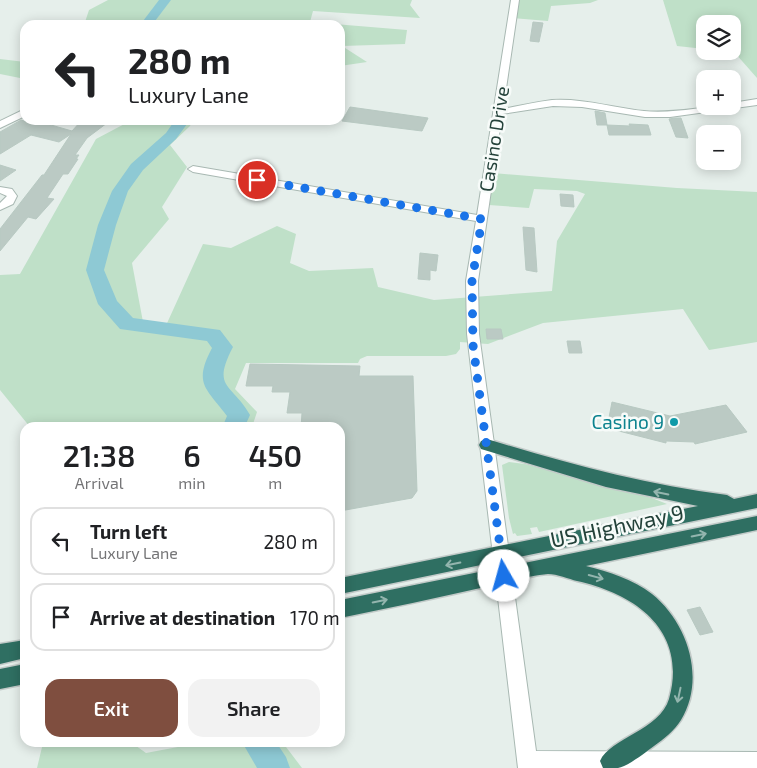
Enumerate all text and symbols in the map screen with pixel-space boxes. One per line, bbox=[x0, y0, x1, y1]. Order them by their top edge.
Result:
map controls bbox=[696, 15, 741, 170]
button: layers bbox=[696, 15, 741, 60]
text: 280 m bbox=[128, 39, 231, 81]
icon: left bbox=[45, 40, 110, 105]
button: + bbox=[696, 70, 741, 115]
text: Luxury Lane bbox=[128, 81, 249, 107]
street label: Casino Drive bbox=[474, 84, 513, 193]
button: − bbox=[696, 125, 741, 170]
pin bbox=[236, 159, 278, 201]
icon: arrive bbox=[243, 166, 271, 194]
place label: Casino 9 bbox=[591, 410, 664, 433]
marker: Casino 9 bbox=[668, 416, 680, 428]
text: 21:38 bbox=[63, 437, 135, 473]
text: 6 bbox=[183, 437, 201, 473]
text: 450 bbox=[248, 437, 302, 473]
text: Arrival bbox=[75, 473, 123, 492]
text: min bbox=[178, 473, 206, 492]
text: m bbox=[268, 473, 282, 492]
one-way arrow bbox=[653, 487, 669, 497]
street label: US Highway 9 bbox=[548, 498, 686, 552]
text: Turn left bbox=[90, 520, 167, 543]
icon: left bbox=[47, 527, 75, 555]
one-way arrow bbox=[691, 529, 707, 539]
text: 280 m bbox=[263, 530, 318, 553]
text: Luxury Lane bbox=[90, 543, 178, 562]
position arrow bbox=[477, 549, 529, 601]
one-way arrow bbox=[445, 559, 461, 569]
one-way arrow bbox=[588, 572, 604, 582]
one-way arrow bbox=[372, 596, 388, 606]
icon: arrive bbox=[47, 603, 75, 631]
text: Arrive at destination bbox=[90, 606, 275, 629]
text: 170 m bbox=[290, 606, 340, 629]
button: Exit bbox=[45, 679, 178, 737]
button: Share bbox=[188, 679, 320, 737]
one-way arrow bbox=[674, 686, 683, 702]

